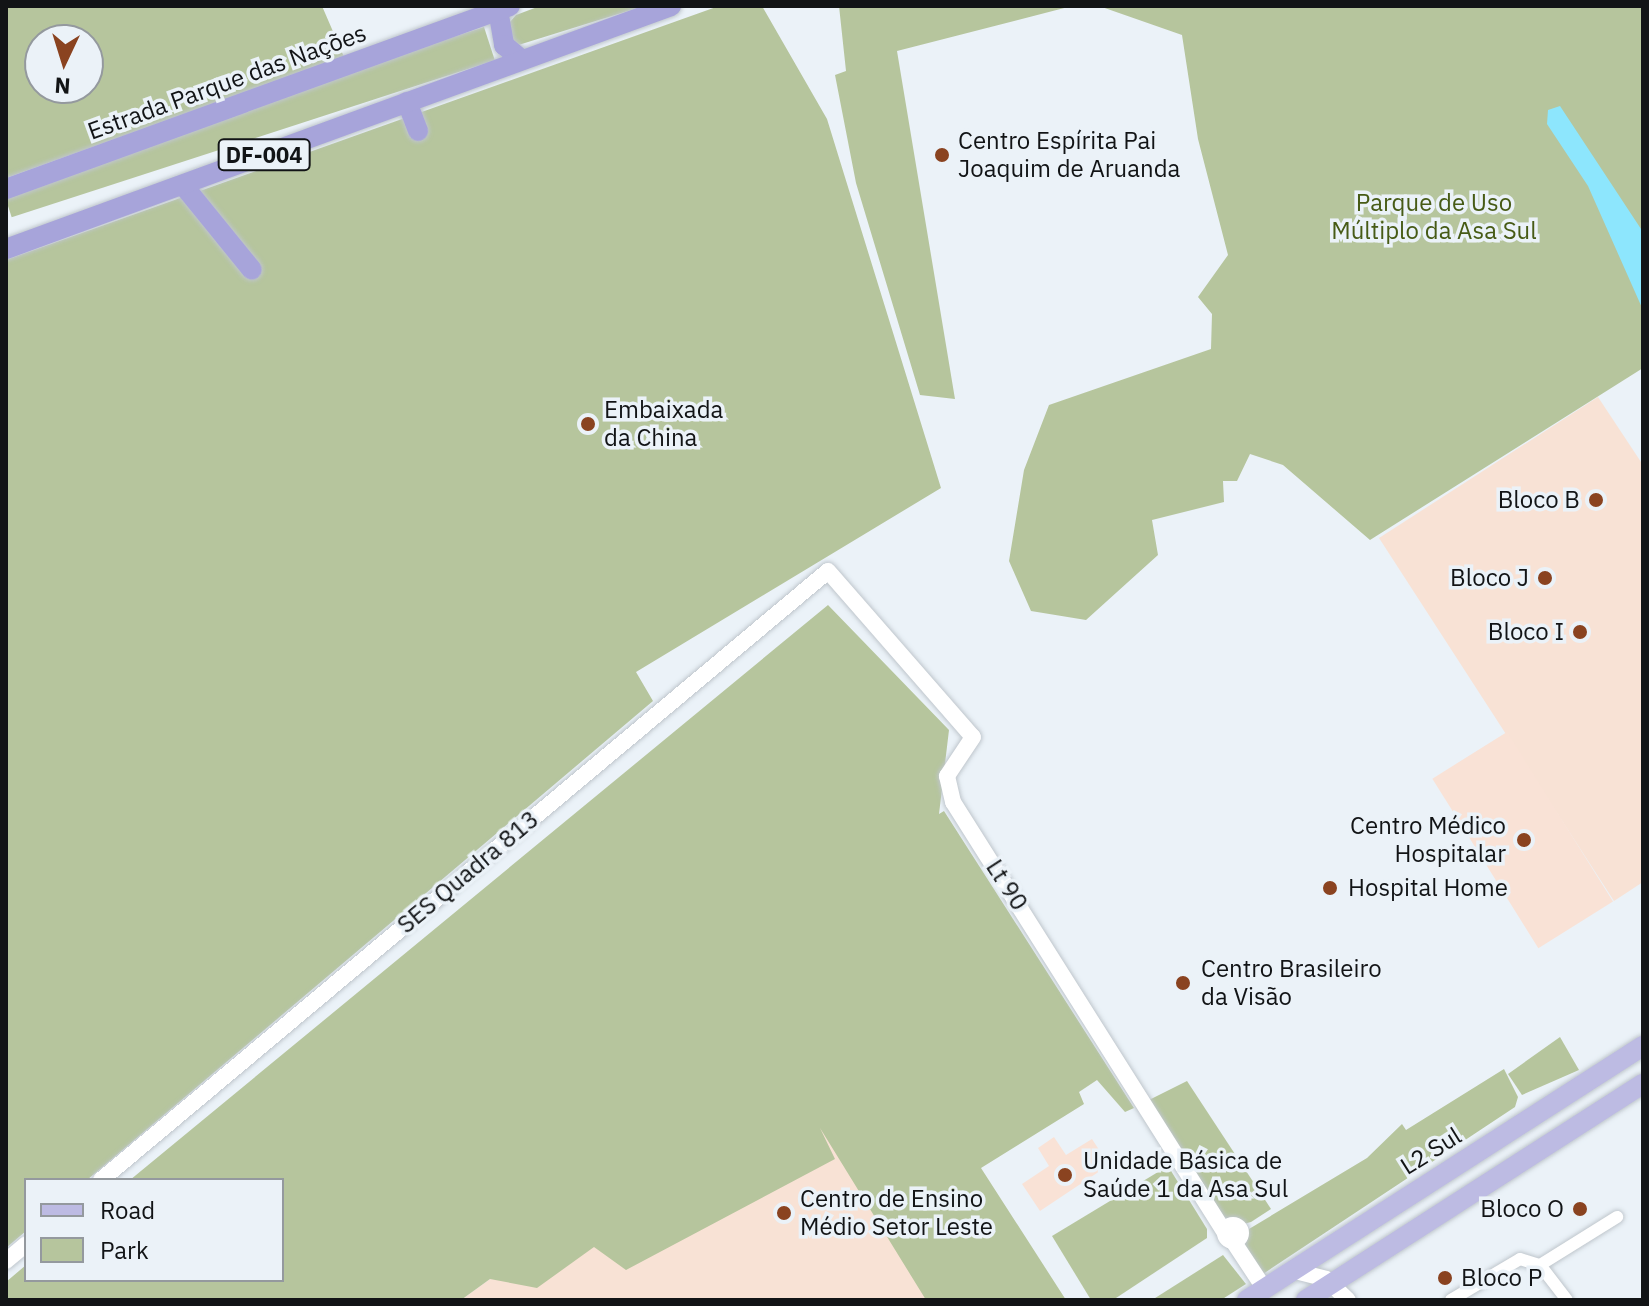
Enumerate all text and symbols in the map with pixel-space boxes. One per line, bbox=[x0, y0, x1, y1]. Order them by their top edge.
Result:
street label: Estrada Parque das Nações bbox=[84, 18, 370, 146]
north arrow bbox=[24, 24, 104, 104]
text: N bbox=[53, 71, 71, 101]
place label: Centro Espírita Pai Joaquim de Aruanda bbox=[958, 127, 1180, 183]
road number: DF-004 bbox=[216, 137, 312, 173]
marker: Centro Espírita Pai Joaquim de Aruanda bbox=[933, 146, 951, 164]
park label: Parque de Uso Múltiplo da Asa Sul bbox=[1331, 189, 1537, 245]
place label: Embaixada da China bbox=[604, 396, 723, 452]
marker: Embaixada da China bbox=[579, 415, 597, 433]
place label: Bloco B bbox=[1498, 486, 1580, 514]
marker: Bloco B bbox=[1587, 491, 1605, 509]
place label: Bloco J bbox=[1450, 564, 1529, 592]
marker: Bloco J bbox=[1536, 569, 1554, 587]
place label: Bloco I bbox=[1488, 618, 1564, 646]
marker: Bloco I bbox=[1571, 623, 1589, 641]
street label: SES Quadra 813 bbox=[392, 805, 544, 939]
place label: Centro Médico Hospitalar bbox=[1350, 812, 1506, 868]
marker: Centro Médico Hospitalar bbox=[1513, 829, 1535, 851]
street label: Lt 90 bbox=[980, 854, 1034, 916]
place label: Hospital Home bbox=[1348, 874, 1508, 902]
marker: Hospital Home bbox=[1319, 877, 1341, 899]
place label: Centro Brasileiro da Visão bbox=[1201, 955, 1382, 1011]
marker: Centro Brasileiro da Visão bbox=[1172, 972, 1194, 994]
street label: L2 Sul bbox=[1395, 1121, 1467, 1181]
place label: Unidade Básica de Saúde 1 da Asa Sul bbox=[1083, 1147, 1288, 1203]
marker: Unidade Básica de Saúde 1 da Asa Sul bbox=[1054, 1164, 1076, 1186]
legend bbox=[24, 1178, 284, 1282]
place label: Centro de Ensino Médio Setor Leste bbox=[800, 1185, 993, 1241]
text: Road bbox=[100, 1194, 155, 1226]
place label: Bloco O bbox=[1480, 1195, 1564, 1223]
marker: Bloco O bbox=[1571, 1200, 1589, 1218]
marker: Centro de Ensino Médio Setor Leste bbox=[775, 1204, 793, 1222]
text: Park bbox=[100, 1234, 149, 1266]
place label: Bloco P bbox=[1461, 1264, 1542, 1292]
marker: Bloco P bbox=[1436, 1269, 1454, 1287]

